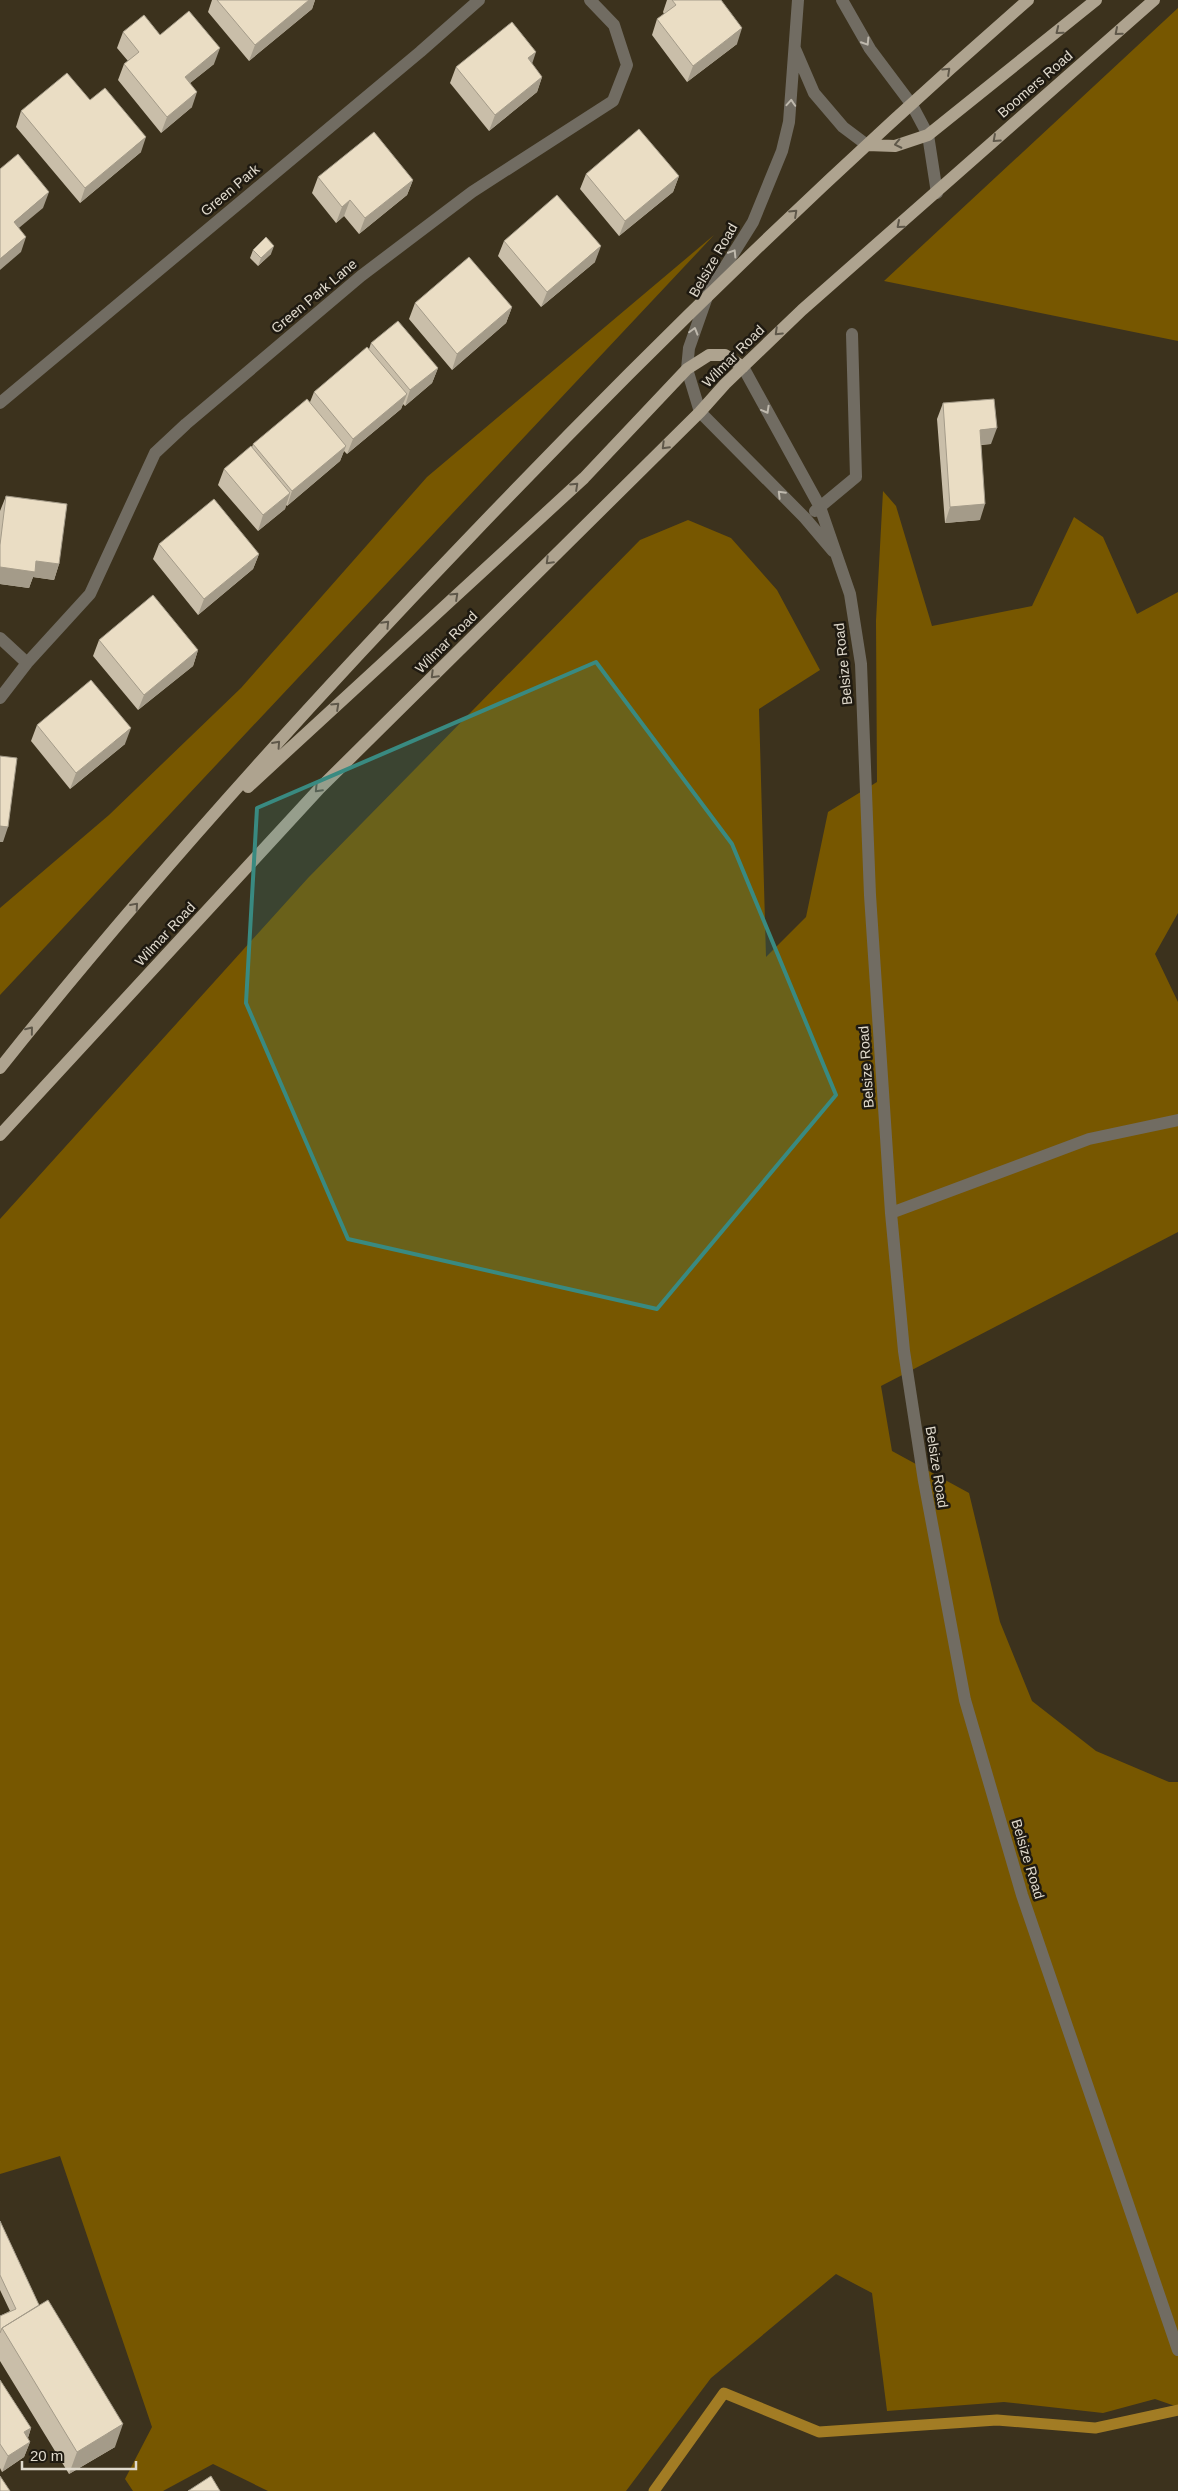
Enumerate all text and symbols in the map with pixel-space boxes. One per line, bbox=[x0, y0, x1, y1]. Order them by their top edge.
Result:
one-way arrow bbox=[1055, 25, 1064, 34]
one-way arrow bbox=[1114, 26, 1123, 35]
one-way arrow bbox=[860, 37, 870, 46]
street label: Boomers Road bbox=[995, 47, 1075, 121]
one-way arrow bbox=[942, 68, 951, 77]
one-way arrow bbox=[785, 98, 796, 106]
one-way arrow bbox=[992, 133, 1001, 142]
one-way arrow bbox=[894, 138, 903, 148]
street label: Green Park bbox=[197, 160, 263, 219]
one-way arrow bbox=[789, 210, 798, 219]
one-way arrow bbox=[897, 219, 906, 227]
street label: Belsize Road bbox=[685, 220, 741, 300]
one-way arrow bbox=[727, 249, 737, 258]
street label: Green Park Lane bbox=[268, 255, 360, 336]
street label: Wilmar Road bbox=[699, 322, 767, 390]
one-way arrow bbox=[688, 327, 699, 335]
one-way arrow bbox=[775, 327, 784, 336]
one-way arrow bbox=[760, 405, 770, 414]
one-way arrow bbox=[662, 441, 671, 450]
one-way arrow bbox=[569, 483, 578, 492]
one-way arrow bbox=[778, 491, 787, 500]
one-way arrow bbox=[546, 555, 555, 564]
one-way arrow bbox=[450, 593, 459, 602]
street label: Wilmar Road bbox=[412, 608, 480, 676]
one-way arrow bbox=[380, 621, 389, 630]
street label: Belsize Road bbox=[831, 622, 855, 706]
one-way arrow bbox=[431, 669, 440, 678]
one-way arrow bbox=[330, 703, 339, 712]
one-way arrow bbox=[271, 741, 280, 750]
one-way arrow bbox=[315, 784, 324, 793]
street label: Wilmar Road bbox=[132, 899, 198, 969]
one-way arrow bbox=[129, 902, 138, 911]
street label: Belsize Road bbox=[855, 1025, 877, 1109]
one-way arrow bbox=[25, 1027, 33, 1036]
street label: Belsize Road bbox=[923, 1425, 951, 1509]
street label: Belsize Road bbox=[1008, 1817, 1048, 1901]
scale bar bbox=[22, 2438, 136, 2470]
text: 20 m bbox=[30, 2447, 63, 2464]

